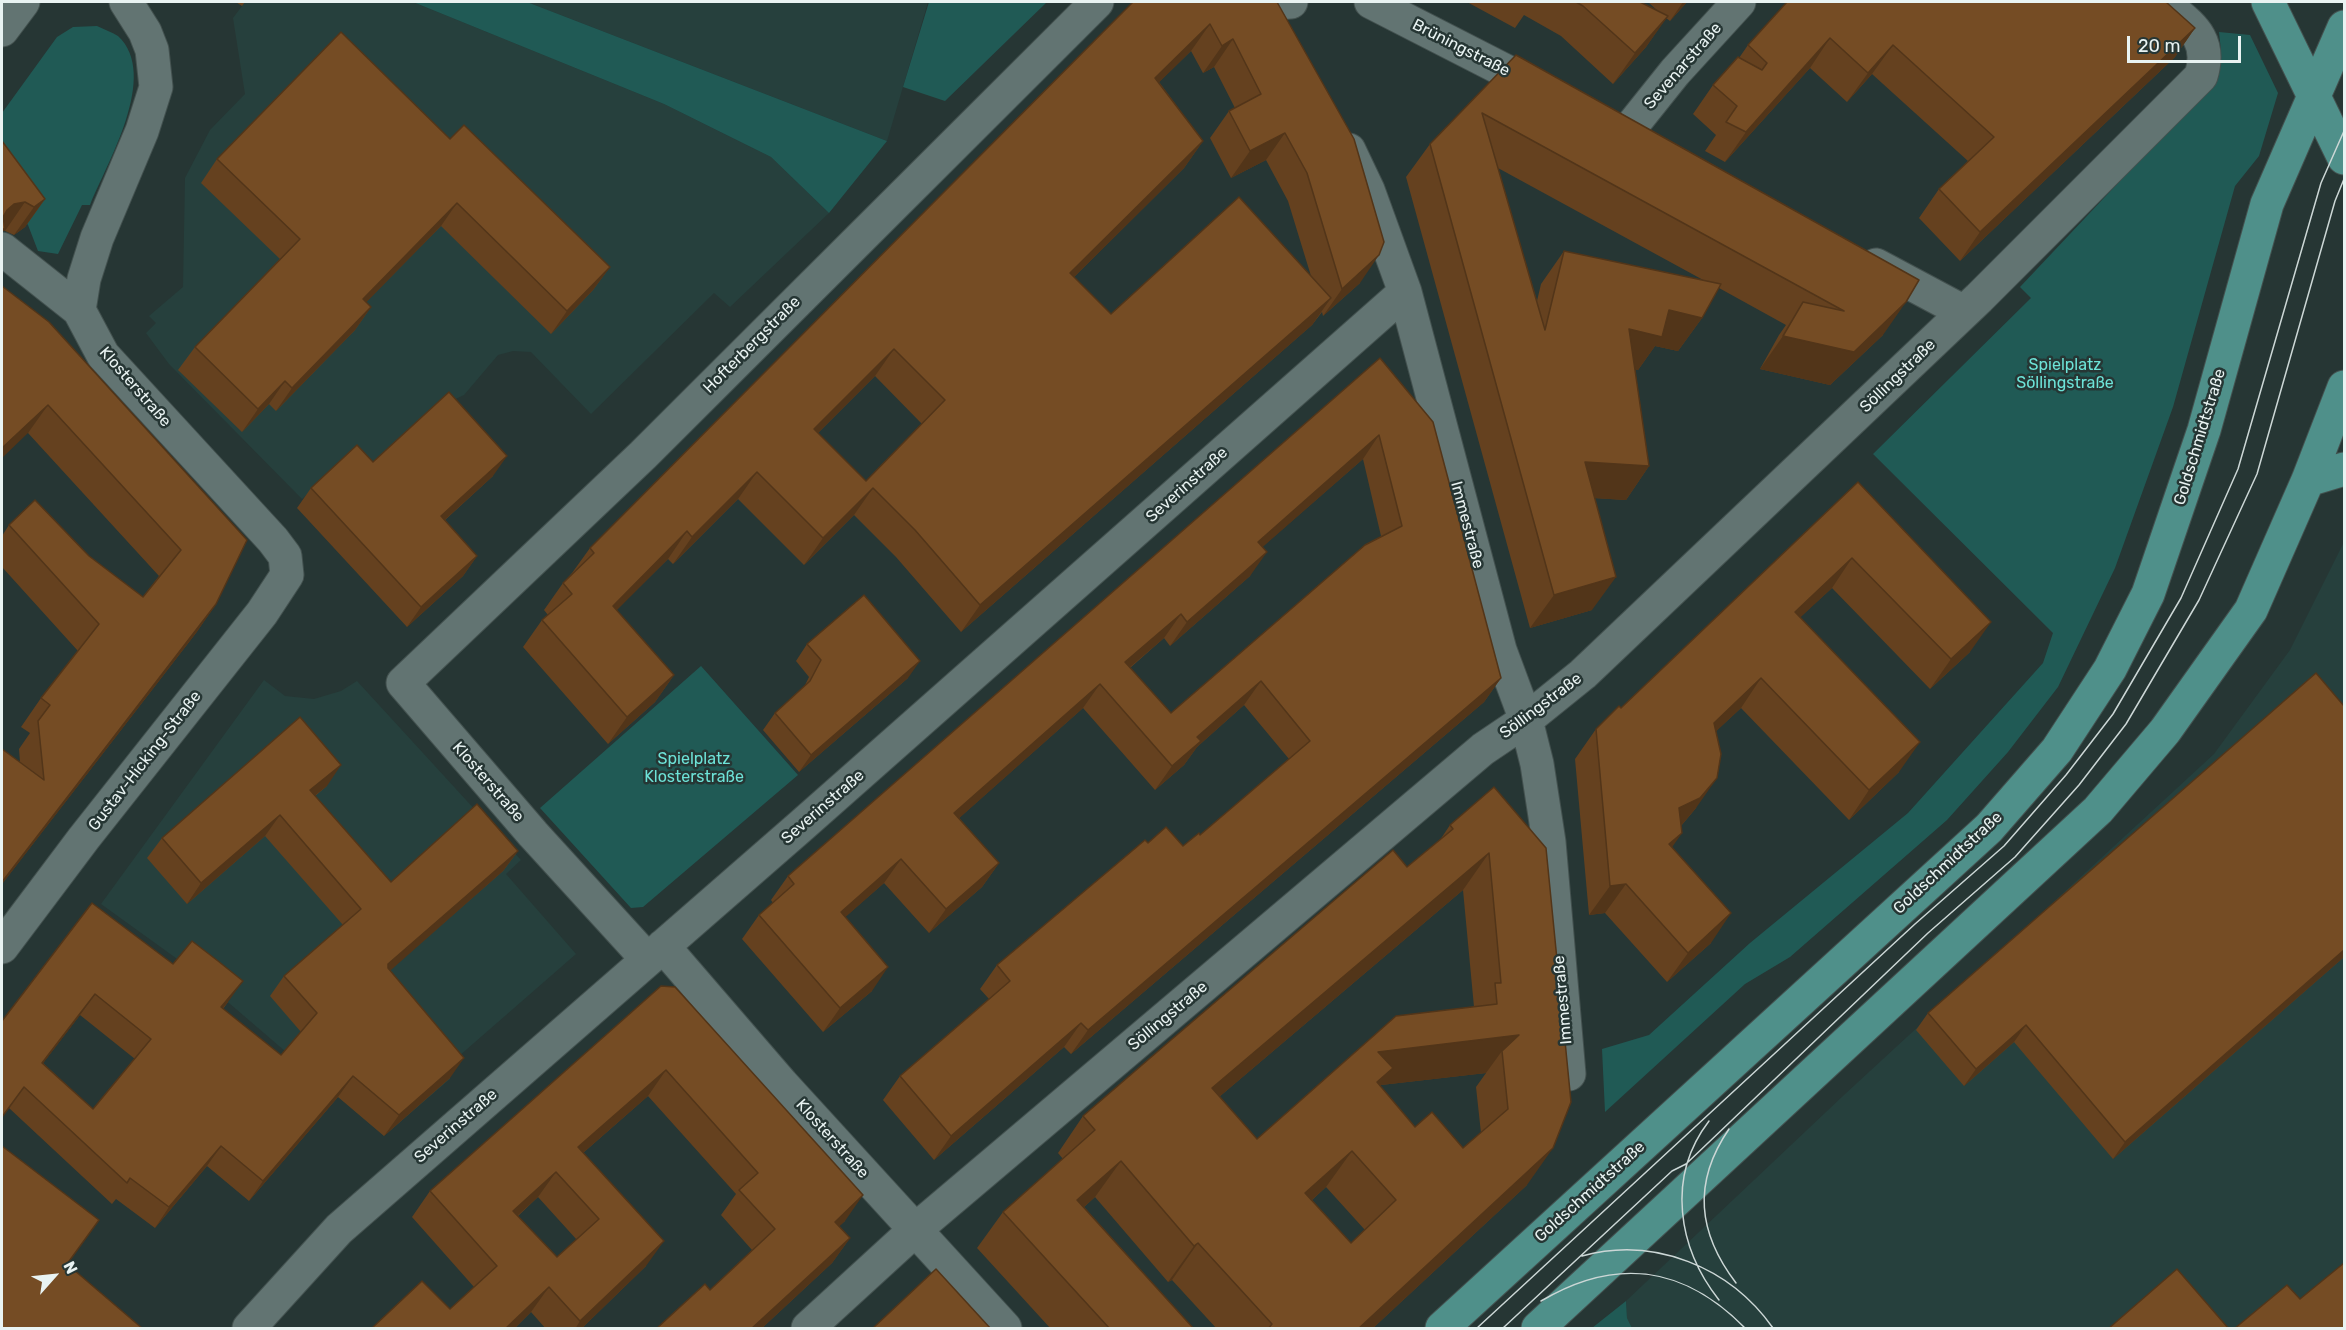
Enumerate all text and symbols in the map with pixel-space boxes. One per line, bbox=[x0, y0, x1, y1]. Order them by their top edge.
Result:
street label: Brüningstraße bbox=[1409, 15, 1513, 81]
street label: Sevenarstraße bbox=[1640, 19, 1726, 113]
scale bar bbox=[2130, 24, 2244, 62]
text: 20 m bbox=[2138, 35, 2180, 57]
street label: Hofterbergstraße bbox=[699, 292, 805, 398]
street label: Söllingstraße bbox=[1856, 335, 1940, 417]
street label: Klosterstraße bbox=[95, 343, 175, 431]
park label: Spielplatz Söllingstraße bbox=[2016, 355, 2114, 393]
street label: Goldschmidtstraße bbox=[2170, 366, 2230, 508]
street label: Severinstraße bbox=[1142, 443, 1232, 527]
street label: Immestraße bbox=[1446, 479, 1488, 571]
street label: Söllingstraße bbox=[1496, 669, 1586, 743]
street label: Gustav-Hicking-Straße bbox=[84, 687, 206, 835]
street label: Klosterstraße bbox=[448, 738, 528, 826]
park label: Spielplatz Klosterstraße bbox=[644, 749, 744, 787]
street label: Severinstraße bbox=[778, 766, 868, 848]
street label: Goldschmidtstraße bbox=[1890, 808, 2006, 918]
street label: Immestraße bbox=[1550, 955, 1576, 1045]
street label: Söllingstraße bbox=[1124, 977, 1212, 1055]
street label: Severinstraße bbox=[411, 1085, 501, 1167]
street label: Klosterstraße bbox=[792, 1096, 872, 1182]
street label: Goldschmidtstraße bbox=[1531, 1137, 1649, 1247]
north arrow bbox=[24, 1246, 84, 1306]
text: N bbox=[59, 1258, 82, 1277]

